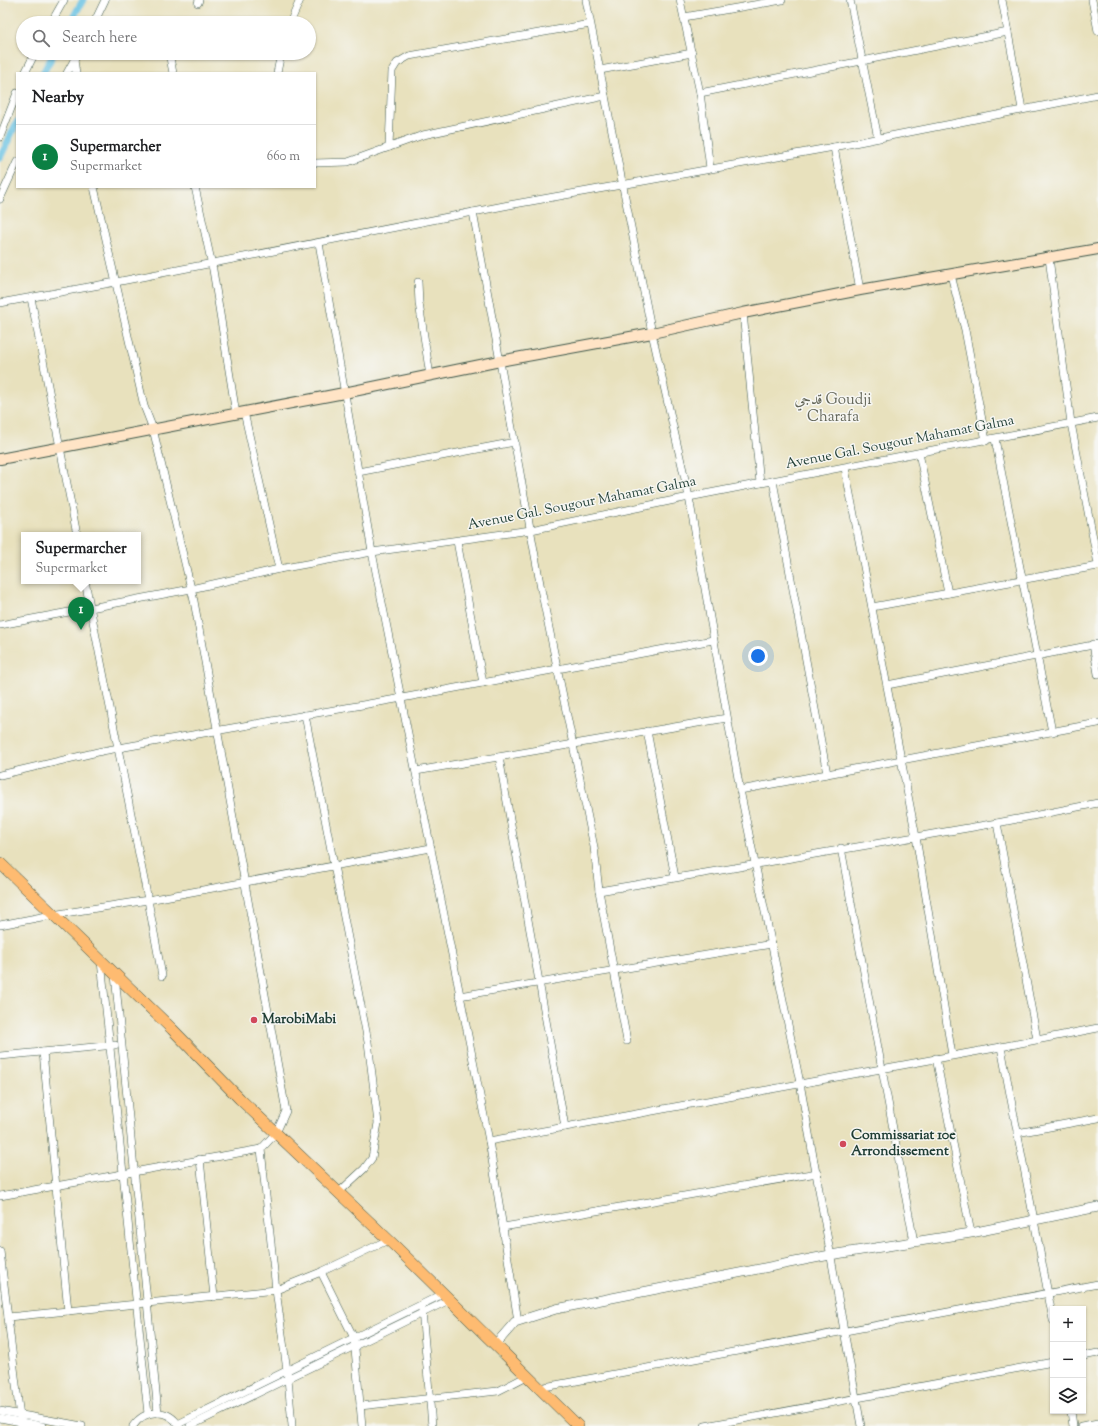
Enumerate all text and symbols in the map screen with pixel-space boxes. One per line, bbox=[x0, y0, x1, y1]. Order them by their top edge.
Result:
search box bbox=[16, 16, 316, 60]
icon: search bbox=[30, 27, 52, 49]
text: Search here bbox=[62, 28, 137, 49]
text: Nearby bbox=[32, 86, 84, 110]
text: Supermarcher bbox=[70, 137, 161, 158]
text: 1 bbox=[43, 148, 47, 166]
text: 660 m bbox=[267, 148, 300, 166]
text: Supermarket bbox=[70, 158, 142, 176]
district label: قدجي Goudji Charafa bbox=[795, 390, 872, 428]
street label: Avenue Gal. Sougour Mahamat Galma bbox=[784, 411, 1016, 475]
street label: Avenue Gal. Sougour Mahamat Galma bbox=[466, 472, 698, 536]
popup bbox=[21, 532, 141, 584]
text: Supermarcher bbox=[35, 539, 127, 560]
text: Supermarket bbox=[35, 560, 107, 578]
pin: 1 bbox=[68, 597, 94, 630]
your location bbox=[748, 646, 768, 666]
place label: MarobiMabi bbox=[262, 1010, 336, 1030]
marker: MarobiMabi bbox=[249, 1015, 259, 1025]
place label: Commissariat 10e Arrondissement bbox=[851, 1126, 956, 1162]
marker: Commissariat 10e Arrondissement bbox=[838, 1139, 848, 1149]
map controls bbox=[1050, 1306, 1086, 1414]
button: + bbox=[1050, 1306, 1086, 1342]
button: − bbox=[1050, 1342, 1086, 1378]
button: layers bbox=[1050, 1378, 1086, 1414]

